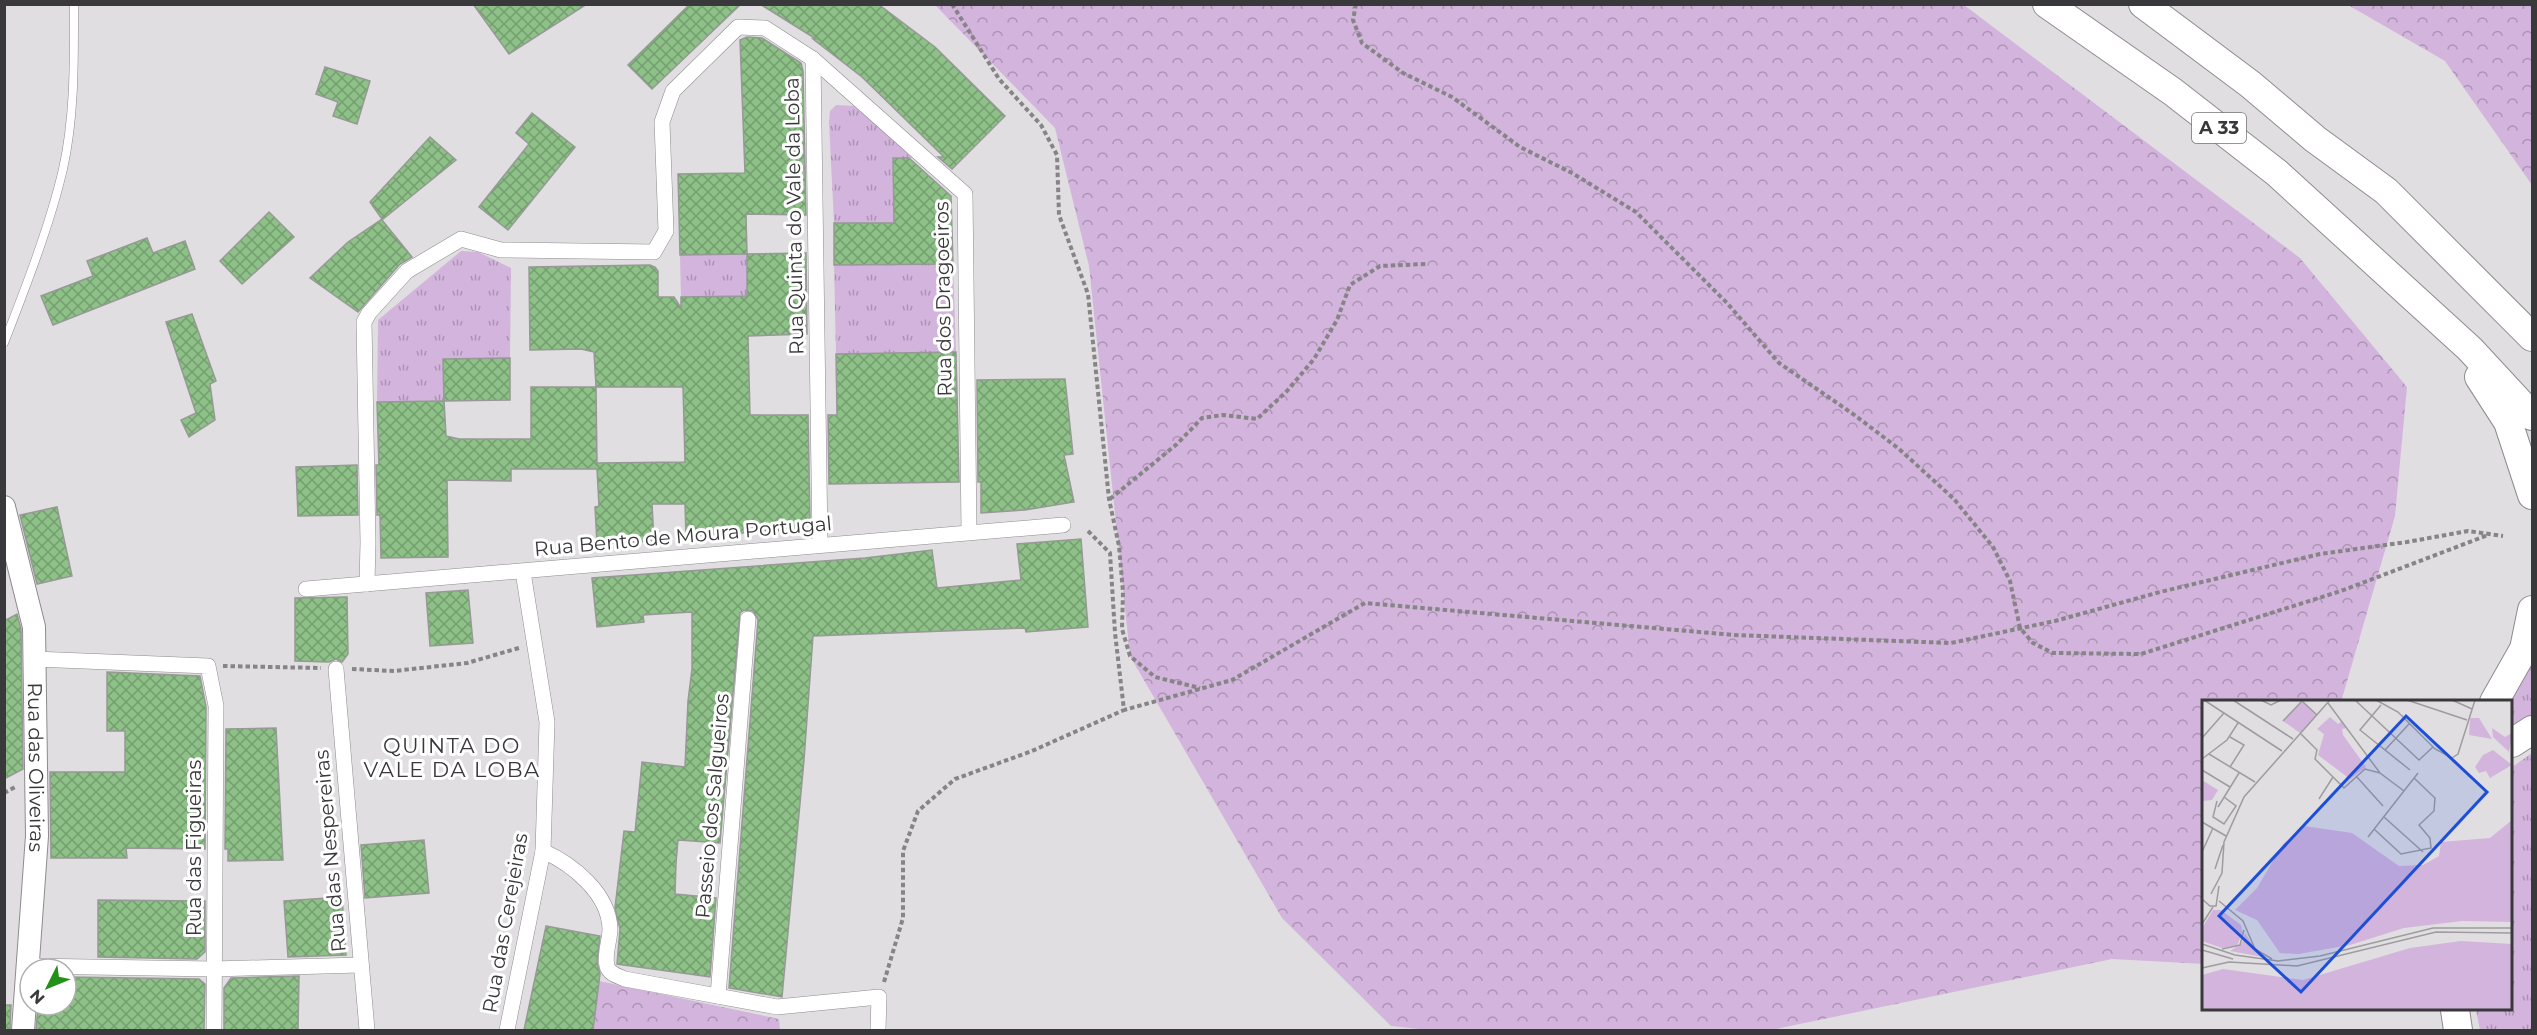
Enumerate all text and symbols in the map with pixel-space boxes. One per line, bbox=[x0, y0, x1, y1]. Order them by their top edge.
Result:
street label: Rua Quinta do Vale da Loba bbox=[780, 77, 808, 355]
road number: A 33 bbox=[2192, 113, 2246, 143]
street label: Rua dos Dragoeiros bbox=[929, 201, 957, 397]
street label: Rua Bento de Moura Portugal bbox=[533, 511, 833, 561]
street label: Rua das Oliveiras bbox=[23, 682, 49, 853]
street label: Passeio dos Salgueiros bbox=[690, 692, 734, 920]
inset map bbox=[2202, 700, 2513, 1011]
district label: QUINTA DO VALE DA LOBA bbox=[363, 733, 541, 782]
street label: Rua das Nespereiras bbox=[309, 749, 351, 953]
street label: Rua das Figueiras bbox=[182, 759, 206, 936]
street label: Rua das Cerejeiras bbox=[477, 831, 533, 1015]
north arrow bbox=[18, 957, 78, 1017]
text: N bbox=[26, 986, 49, 1008]

